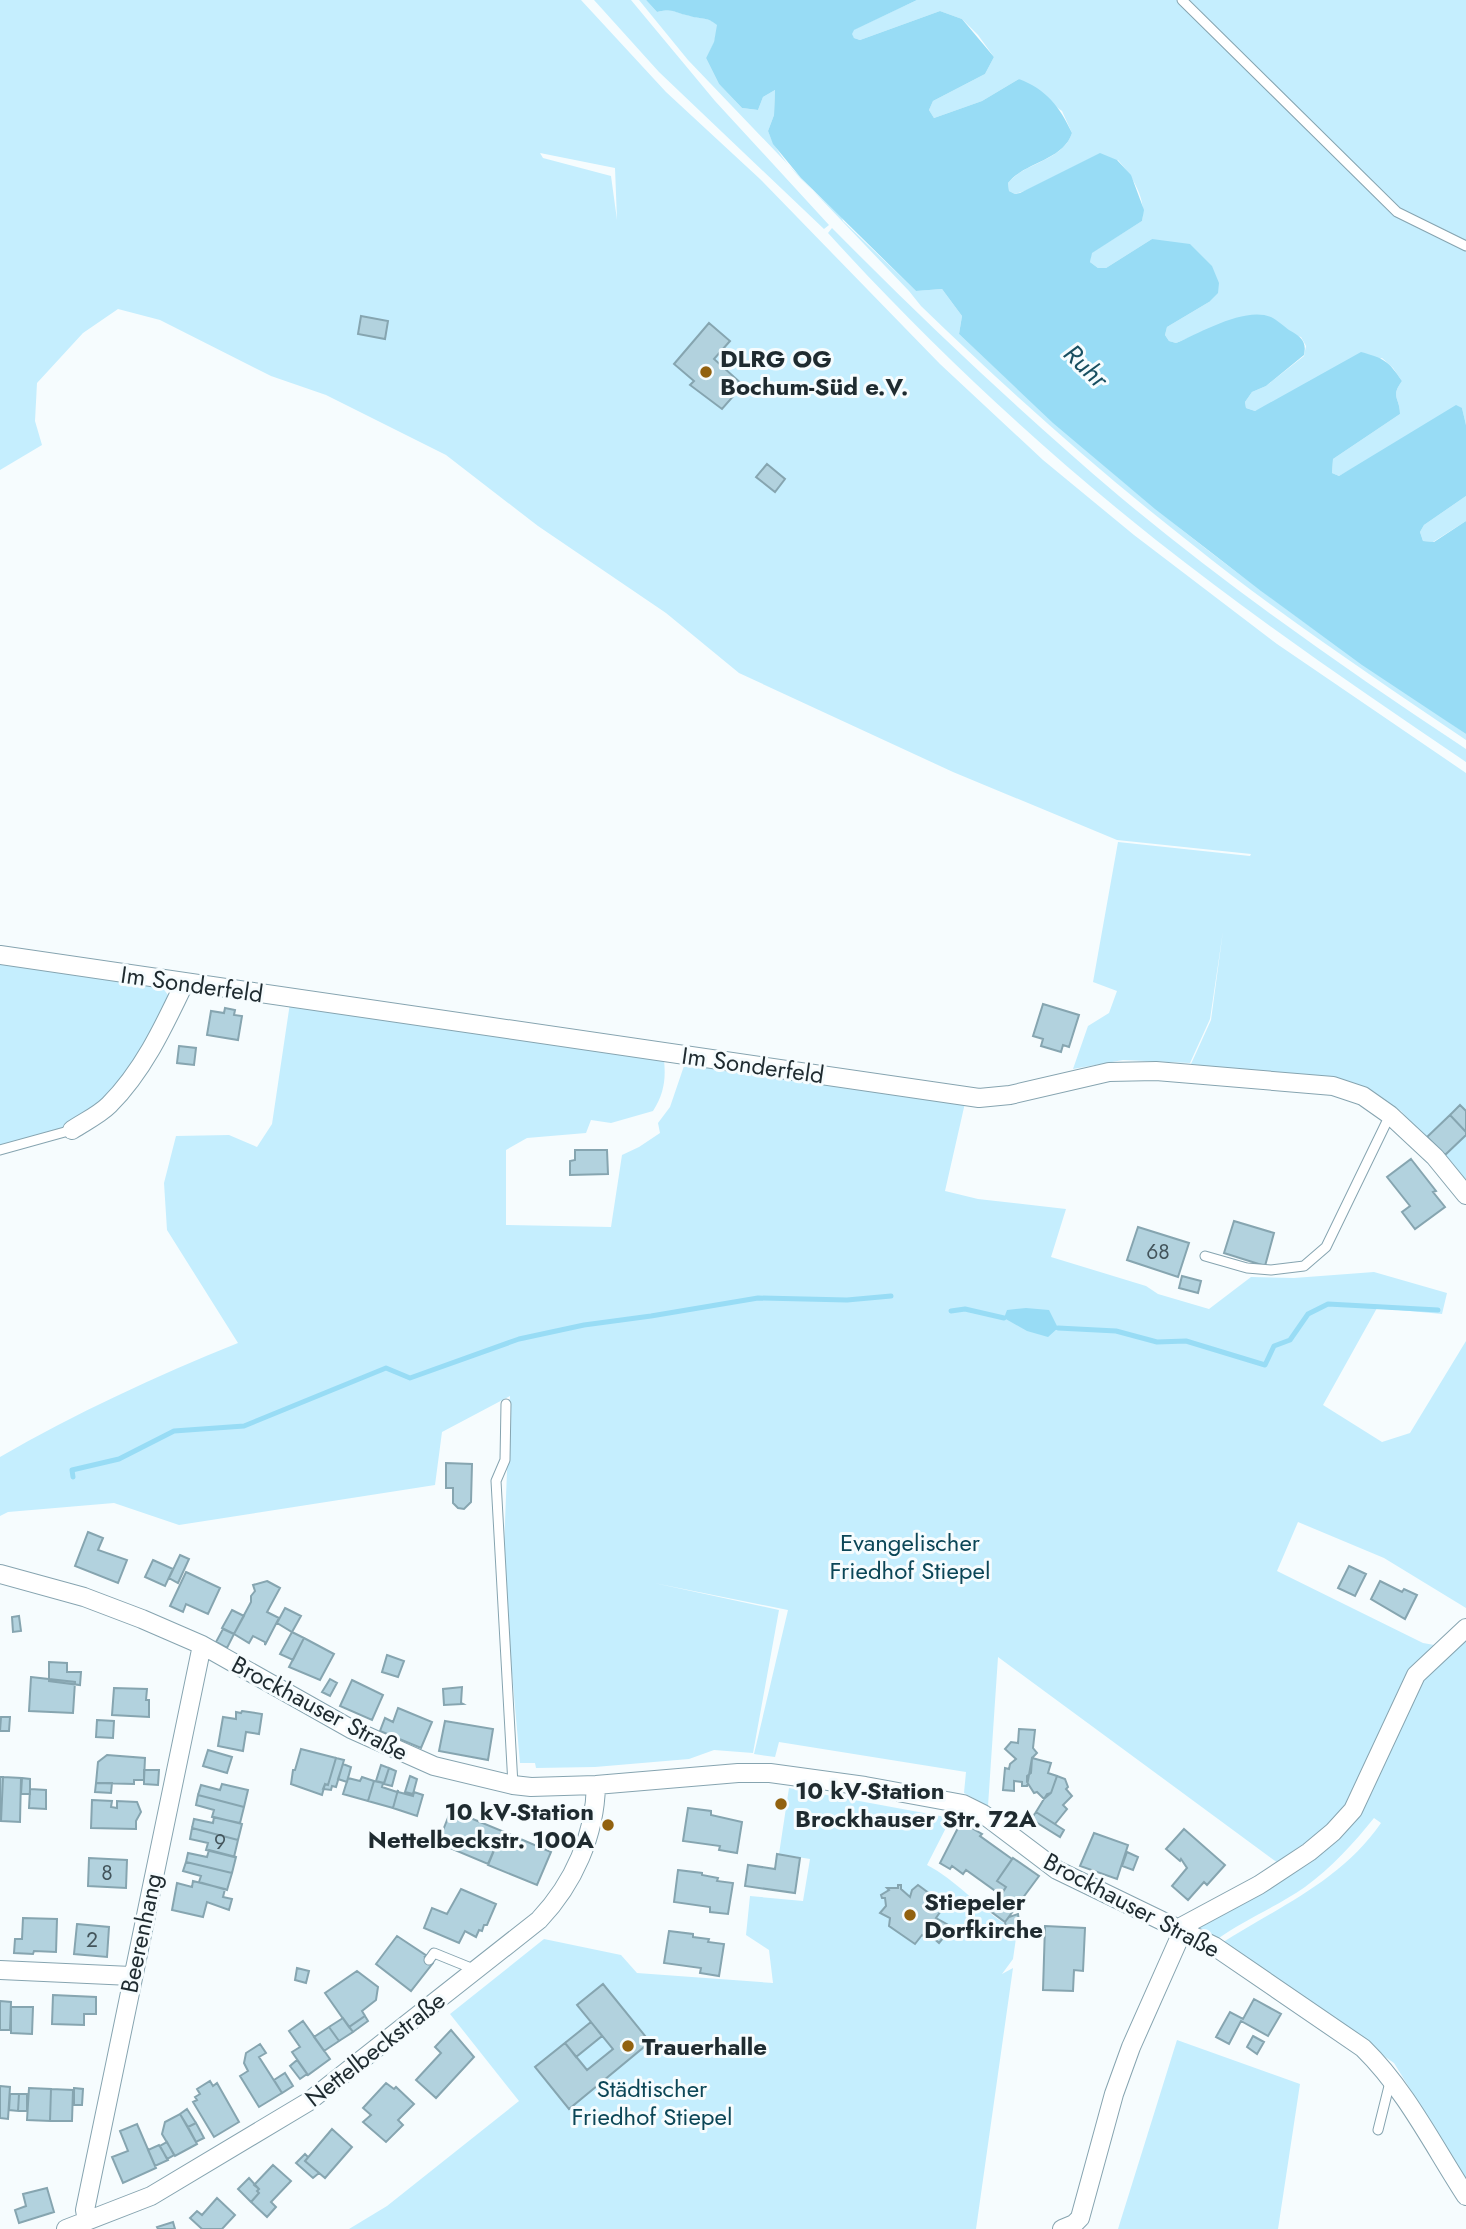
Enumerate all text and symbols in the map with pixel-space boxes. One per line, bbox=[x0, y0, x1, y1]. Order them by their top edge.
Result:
water label: Ruhr bbox=[1055, 335, 1118, 398]
place label: DLRG OG Bochum-Süd e.V. bbox=[720, 341, 908, 404]
marker: DLRG OG Bochum-Süd e.V. bbox=[698, 364, 714, 380]
street label: Im Sonderfeld bbox=[119, 957, 265, 1011]
street label: Im Sonderfeld bbox=[680, 1038, 826, 1092]
house number: 68 bbox=[1146, 1237, 1170, 1267]
park label: Evangelischer Friedhof Stiepel bbox=[830, 1525, 990, 1588]
street label: Brockhauser Straße bbox=[226, 1647, 414, 1769]
place label: 10 kV-Station Brockhauser Str. 72A bbox=[795, 1773, 1037, 1836]
place label: 10 kV-Station Nettelbeckstr. 100A bbox=[368, 1794, 594, 1857]
marker: 10 kV-Station Brockhauser Str. 72A bbox=[773, 1796, 789, 1812]
marker: 10 kV-Station Nettelbeckstr. 100A bbox=[600, 1817, 616, 1833]
house number: 9 bbox=[214, 1827, 226, 1857]
street label: Brockhauser Straße bbox=[1038, 1844, 1226, 1966]
house number: 8 bbox=[101, 1858, 113, 1888]
street label: Beerenhang bbox=[111, 1870, 171, 1996]
place label: Stiepeler Dorfkirche bbox=[924, 1884, 1043, 1947]
marker: Stiepeler Dorfkirche bbox=[902, 1907, 918, 1923]
house number: 2 bbox=[86, 1925, 98, 1955]
street label: Nettelbeckstraße bbox=[297, 1983, 453, 2115]
place label: Trauerhalle bbox=[642, 2029, 767, 2064]
marker: Trauerhalle bbox=[620, 2038, 636, 2054]
park label: Städtischer Friedhof Stiepel bbox=[572, 2071, 732, 2134]

